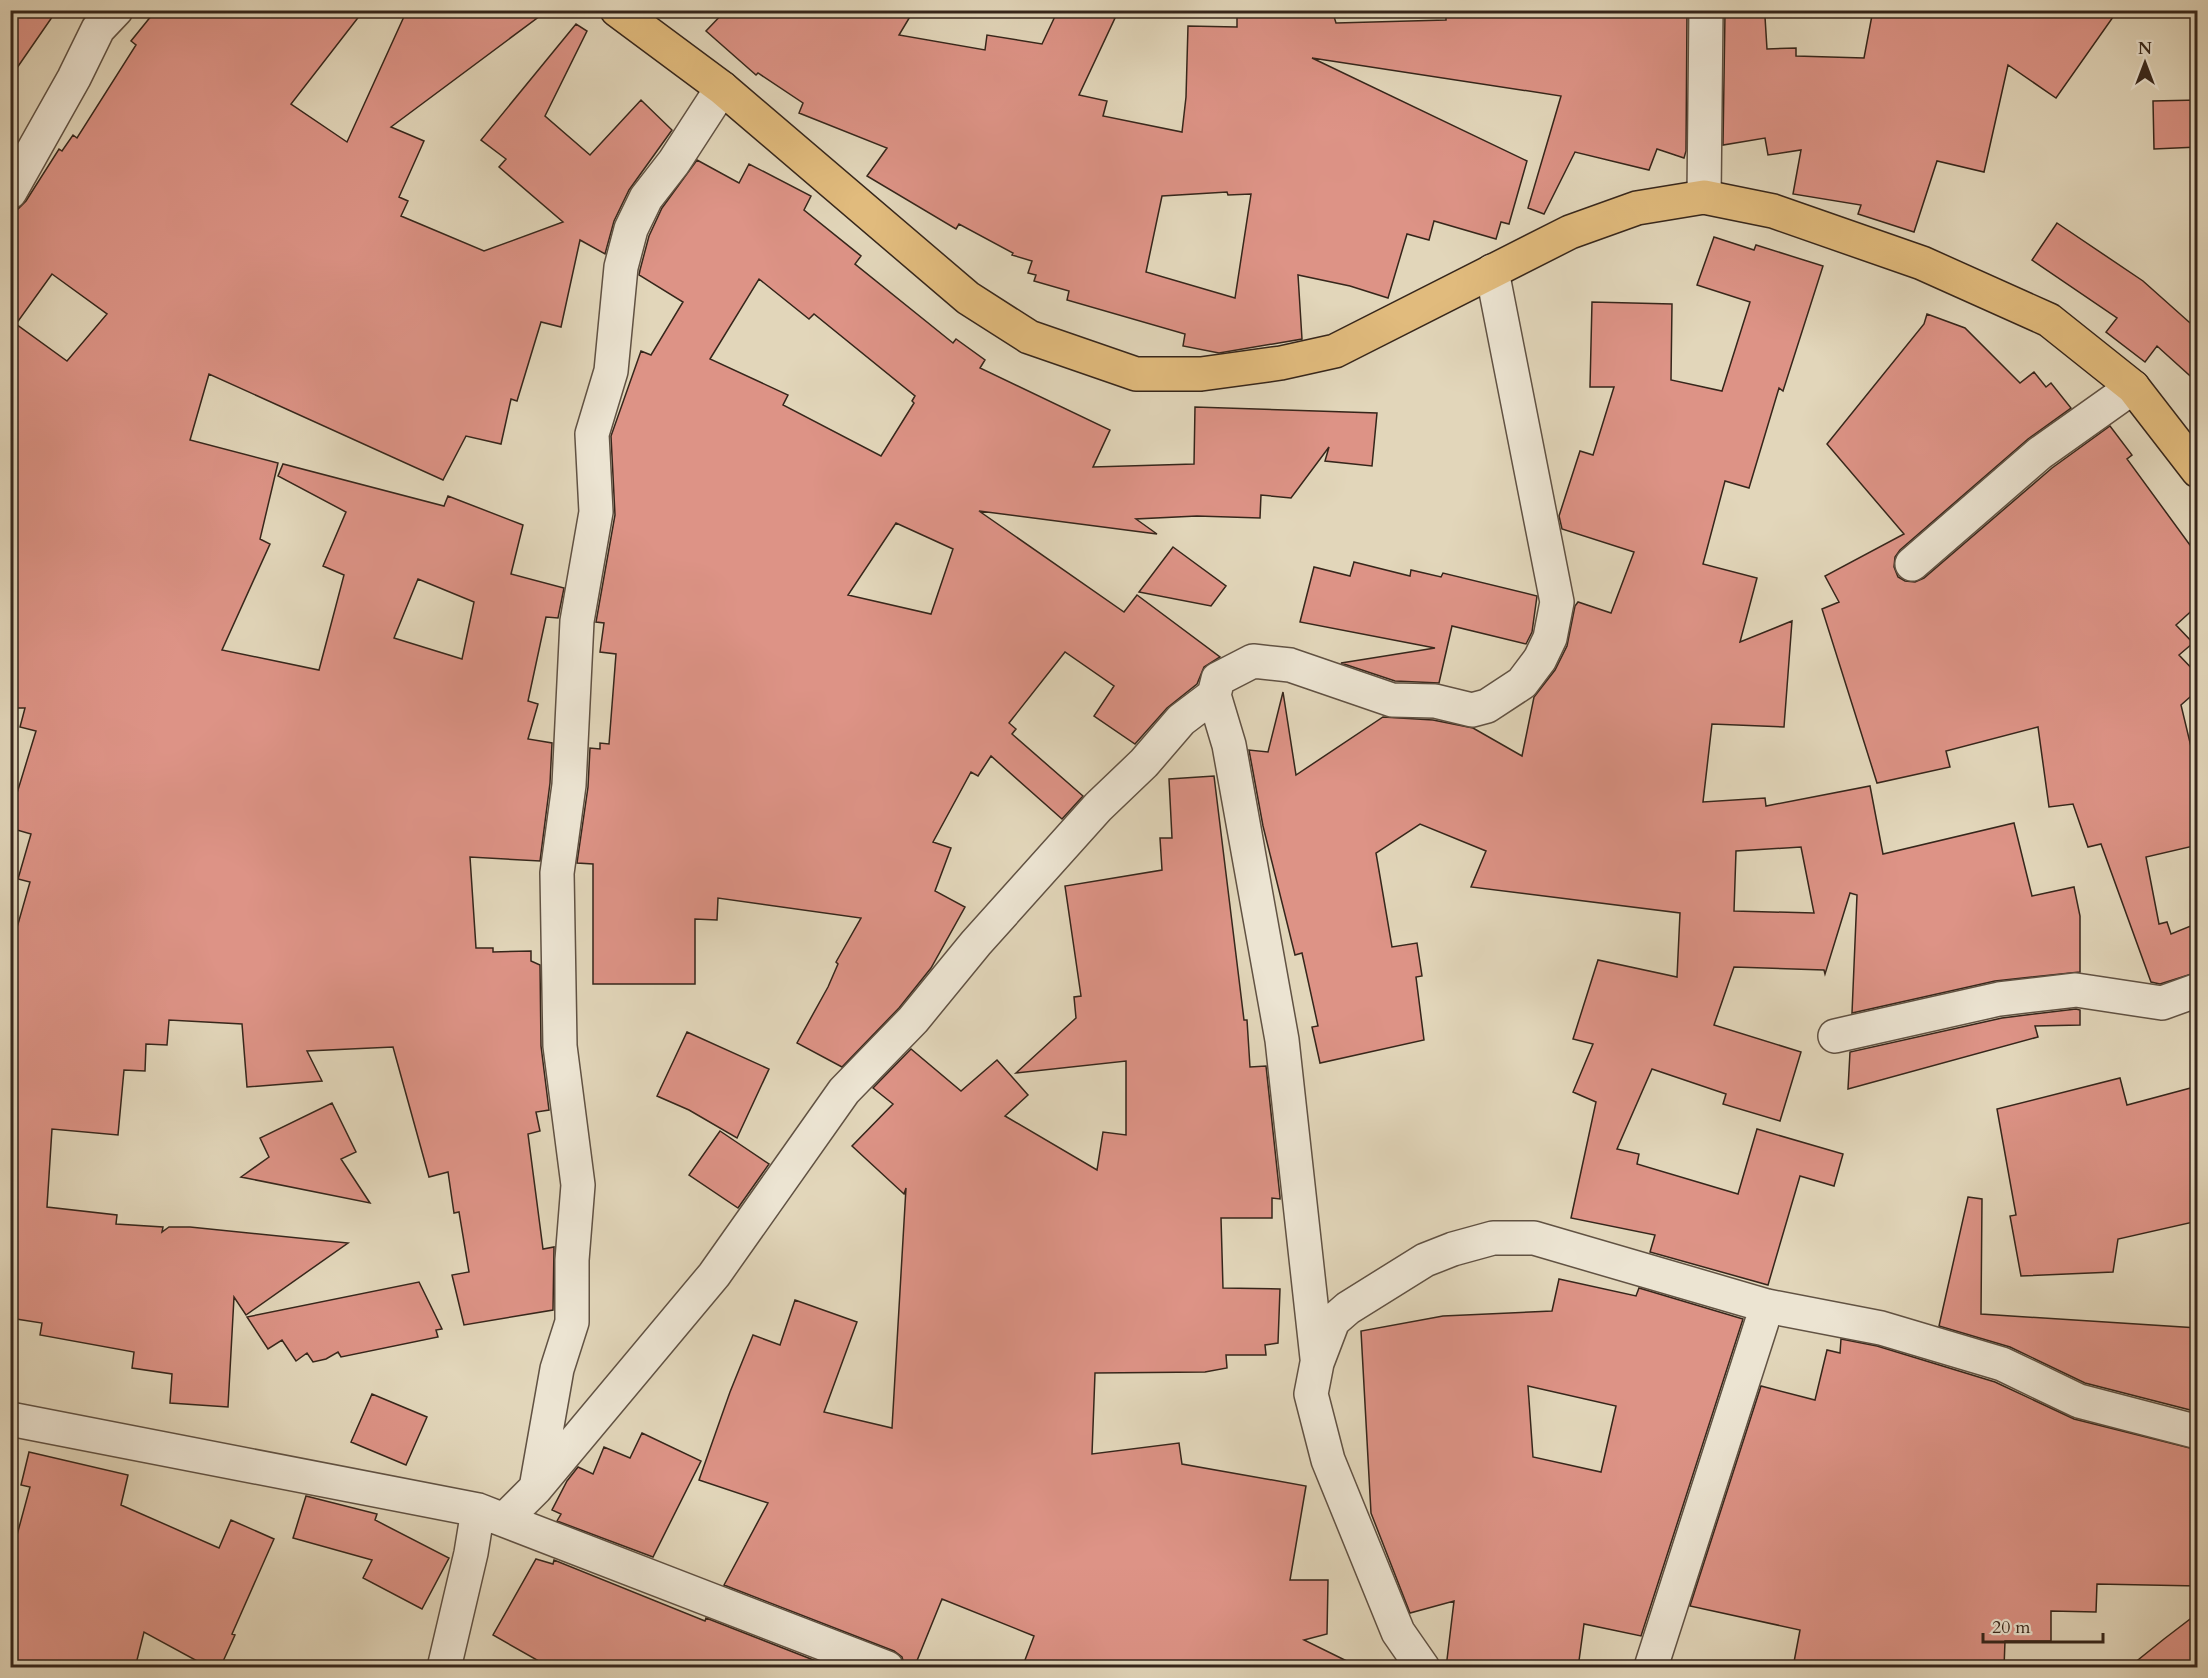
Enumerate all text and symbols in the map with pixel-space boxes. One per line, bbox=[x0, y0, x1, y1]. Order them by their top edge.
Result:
north arrow bbox=[2115, 33, 2175, 93]
text: N bbox=[2138, 38, 2152, 60]
scale bar bbox=[1983, 1606, 2103, 1644]
text: 20 m bbox=[1992, 1615, 2031, 1640]

